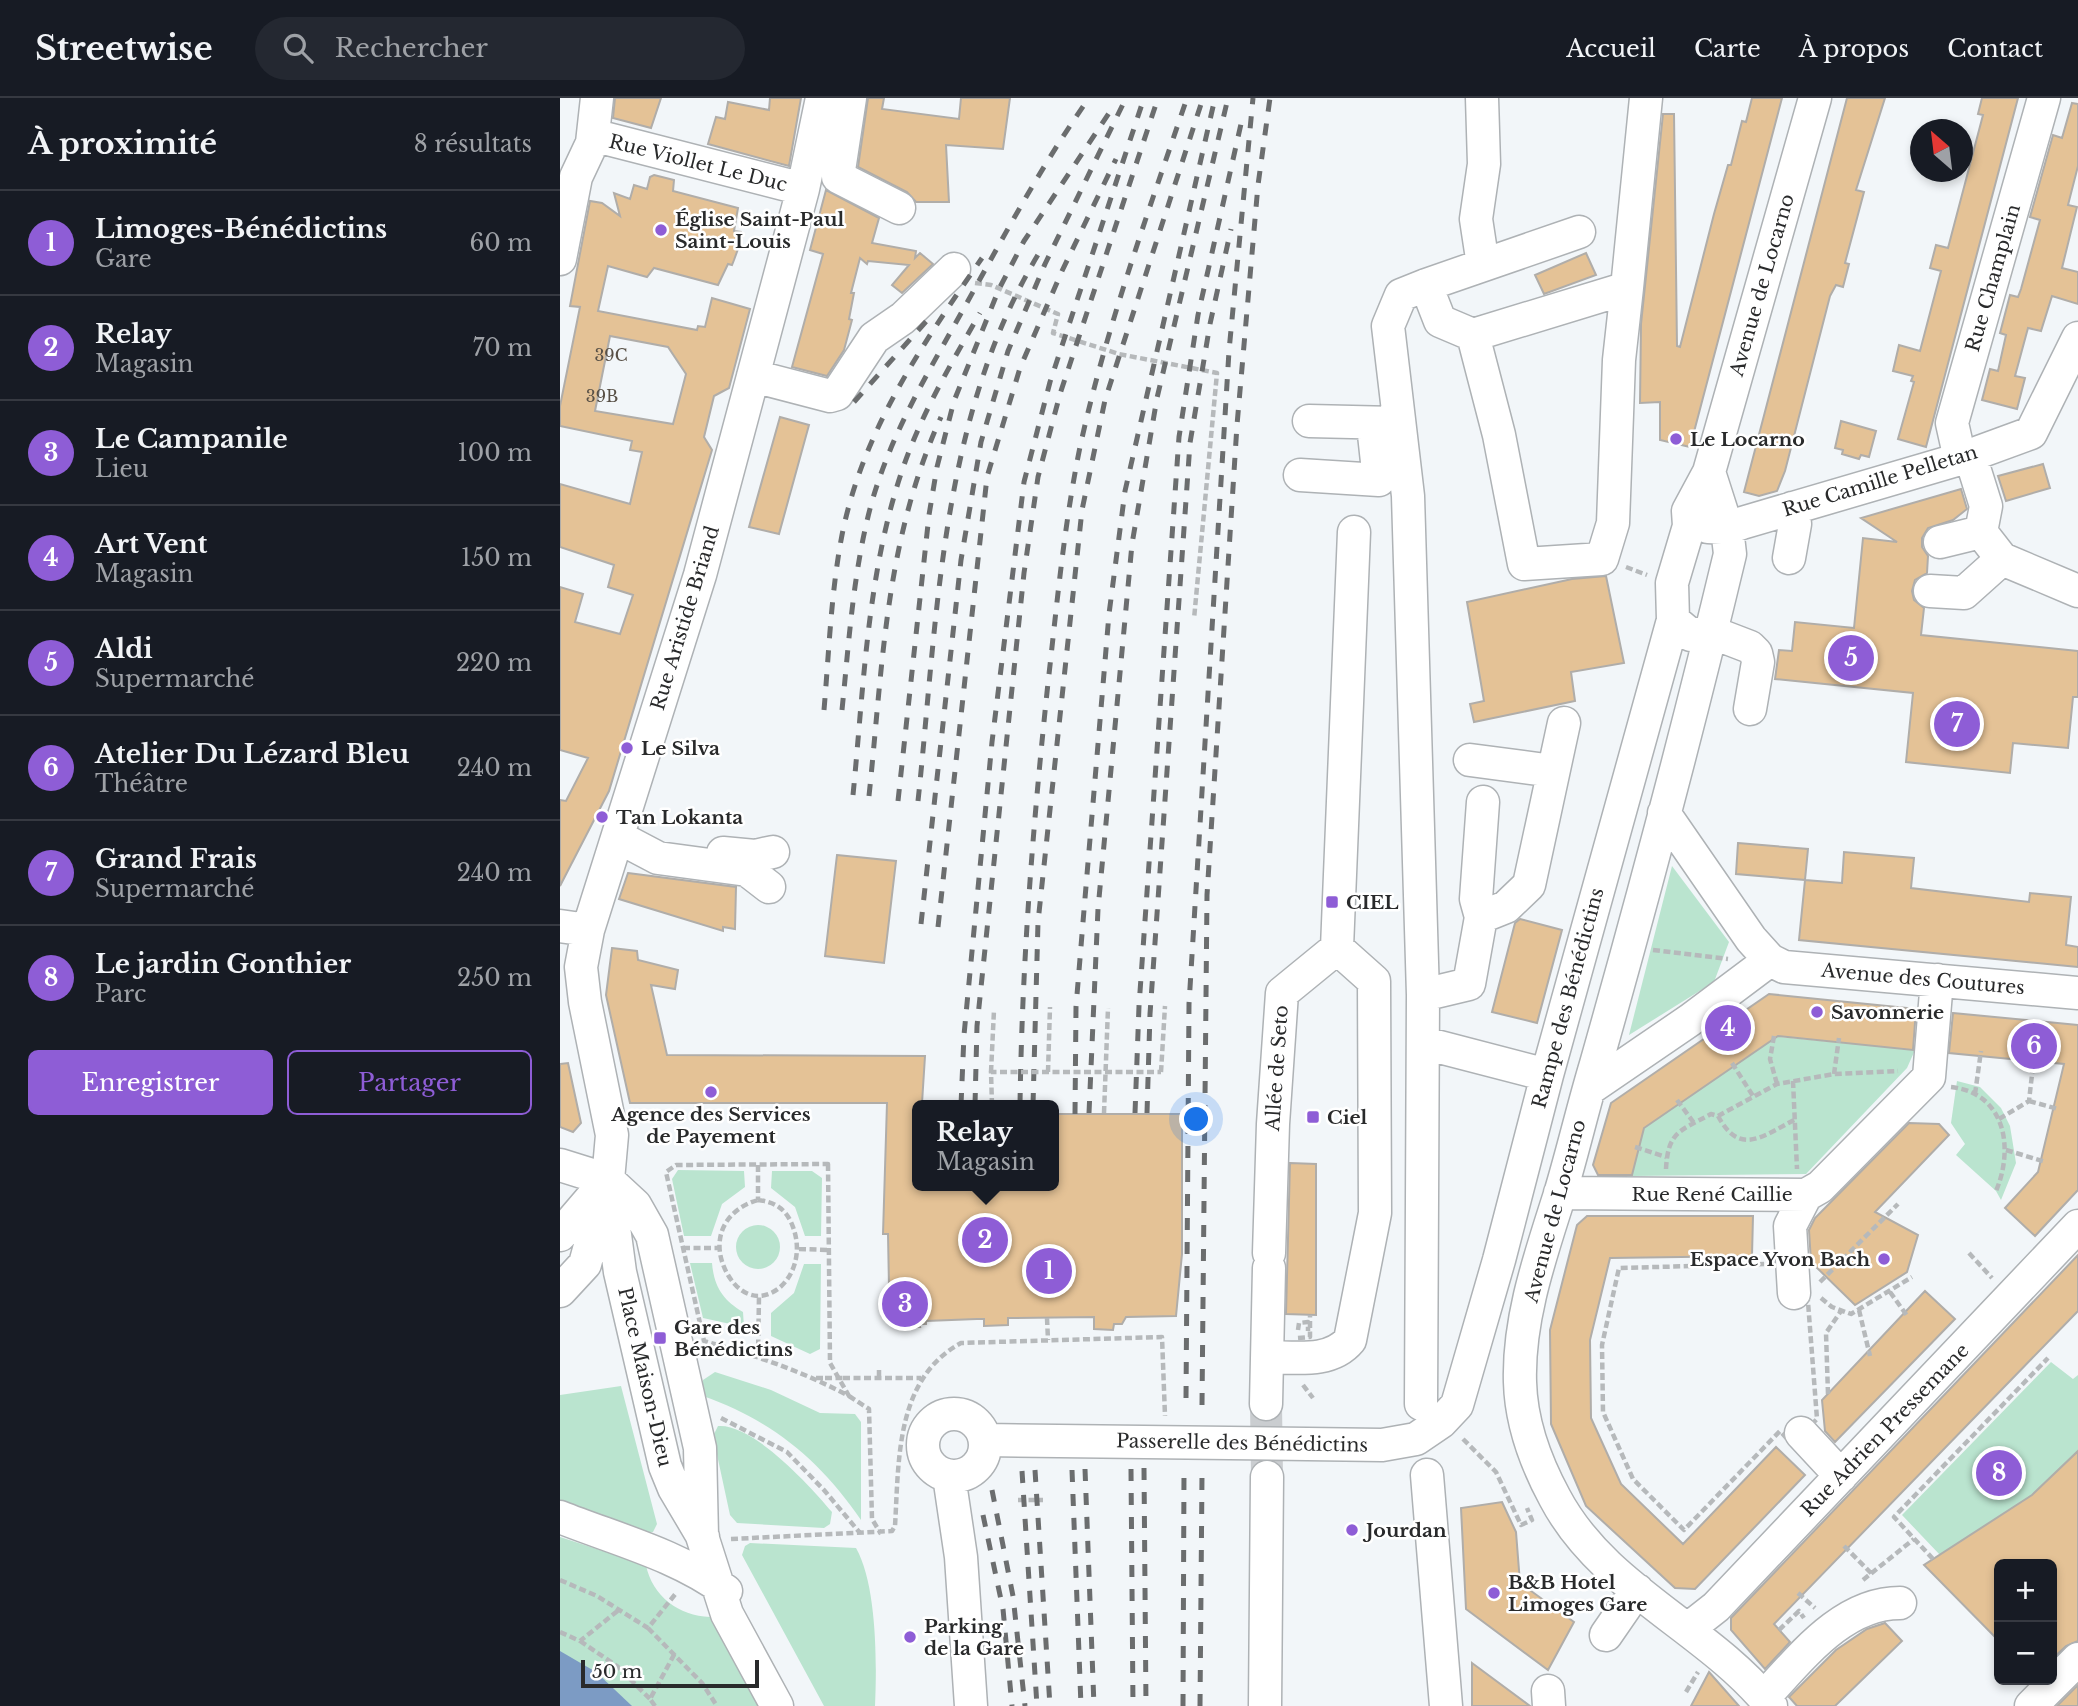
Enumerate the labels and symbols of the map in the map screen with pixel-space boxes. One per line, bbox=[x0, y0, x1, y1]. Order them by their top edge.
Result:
north arrow bbox=[1910, 119, 1973, 182]
street label: Rue Viollet Le Duc bbox=[607, 130, 789, 196]
street label: Avenue de Locarno bbox=[1725, 191, 1799, 380]
street label: Rue Champlain bbox=[1961, 202, 2025, 354]
place label: Église Saint-Paul Saint-Louis bbox=[675, 208, 844, 253]
marker: Église Saint-Paul Saint-Louis bbox=[653, 222, 669, 238]
house number: 39C bbox=[595, 345, 627, 365]
house number: 39B bbox=[586, 386, 618, 406]
place label: Le Locarno bbox=[1690, 428, 1805, 451]
marker: Le Locarno bbox=[1668, 431, 1684, 447]
street label: Rue Camille Pelletan bbox=[1780, 440, 1980, 522]
street label: Rue Aristide Briand bbox=[646, 523, 724, 713]
pin: 5 bbox=[1828, 632, 1874, 684]
pin: 7 bbox=[1934, 698, 1980, 750]
place label: Le Silva bbox=[641, 737, 720, 760]
marker: Le Silva bbox=[619, 740, 635, 756]
place label: Tan Lokanta bbox=[616, 806, 743, 829]
marker: Tan Lokanta bbox=[594, 809, 610, 825]
street label: Rampe des Bénédictins bbox=[1527, 885, 1609, 1111]
place label: CIEL bbox=[1346, 891, 1399, 914]
marker: CIEL bbox=[1324, 894, 1340, 910]
street label: Avenue des Coutures bbox=[1819, 959, 2026, 999]
place label: Savonnerie bbox=[1831, 1001, 1944, 1024]
pin: 4 bbox=[1705, 1002, 1751, 1054]
street label: Allée de Seto bbox=[1261, 1004, 1293, 1133]
marker: Savonnerie bbox=[1809, 1004, 1825, 1020]
pin: 6 bbox=[2011, 1020, 2057, 1072]
marker: Agence des Services de Payement bbox=[703, 1084, 719, 1100]
your location bbox=[1179, 1102, 1213, 1136]
place label: Agence des Services de Payement bbox=[610, 1103, 811, 1148]
place label: Ciel bbox=[1327, 1106, 1368, 1129]
marker: Ciel bbox=[1305, 1109, 1321, 1125]
street label: Avenue de Locarno bbox=[1519, 1117, 1591, 1306]
street label: Rue René Caillie bbox=[1631, 1183, 1793, 1206]
pin: 2 bbox=[962, 1214, 1008, 1266]
pin: 1 bbox=[1026, 1245, 1072, 1297]
place label: Espace Yvon Bach bbox=[1690, 1248, 1870, 1271]
marker: Espace Yvon Bach bbox=[1876, 1251, 1892, 1267]
pin: 3 bbox=[882, 1278, 928, 1330]
street label: Place Maison-Dieu bbox=[613, 1285, 677, 1469]
place label: Gare des Bénédictins bbox=[674, 1316, 793, 1361]
marker: Gare des Bénédictins bbox=[652, 1330, 668, 1346]
street label: Rue Adrien Pressemane bbox=[1796, 1339, 1974, 1521]
street label: Passerelle des Bénédictins bbox=[1116, 1429, 1368, 1457]
pin: 8 bbox=[1976, 1447, 2022, 1499]
place label: Jourdan bbox=[1362, 1519, 1447, 1542]
marker: Jourdan bbox=[1344, 1522, 1360, 1538]
place label: B&B Hotel Limoges Gare bbox=[1508, 1571, 1647, 1616]
marker: B&B Hotel Limoges Gare bbox=[1486, 1585, 1502, 1601]
place label: Parking de la Gare bbox=[924, 1615, 1024, 1660]
marker: Parking de la Gare bbox=[902, 1629, 918, 1645]
scale bar bbox=[581, 1657, 760, 1689]

